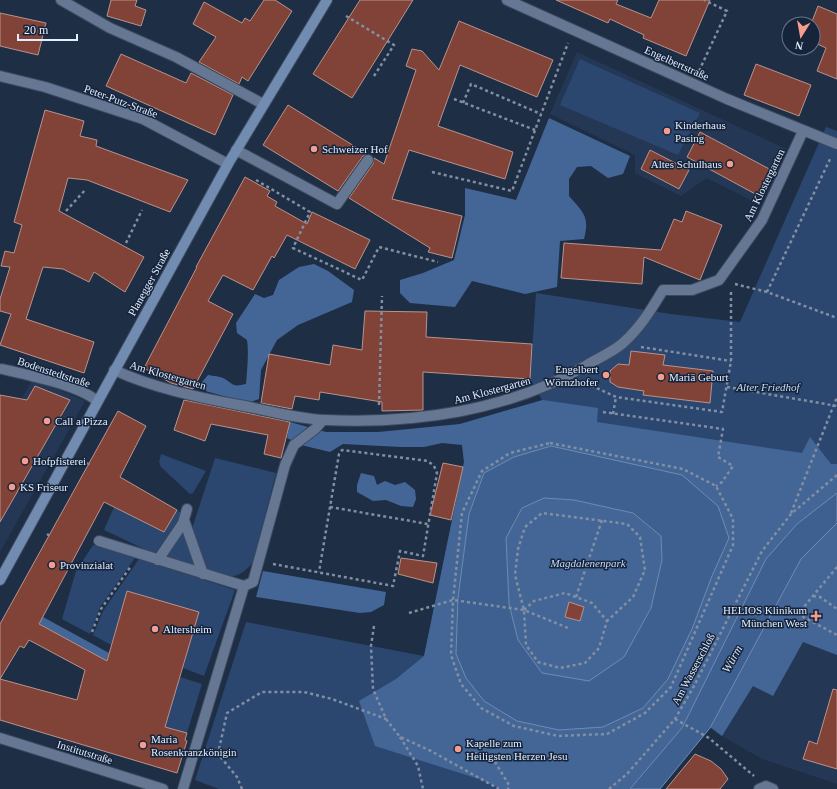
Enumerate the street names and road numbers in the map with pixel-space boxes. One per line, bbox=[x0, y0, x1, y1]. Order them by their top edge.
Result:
street label: Engelbertstraße bbox=[643, 43, 711, 83]
street label: Peter-Putz-Straße bbox=[83, 82, 160, 120]
street label: Am Klostergarten bbox=[741, 146, 787, 223]
street label: Planegger Straße bbox=[126, 246, 172, 318]
street label: Bodenstedtstraße bbox=[16, 355, 92, 389]
street label: Am Klostergarten bbox=[128, 358, 208, 392]
street label: Am Klostergarten bbox=[452, 374, 532, 406]
street label: Am Wasserschloß bbox=[669, 631, 717, 707]
street label: Institutstraße bbox=[56, 738, 114, 766]

